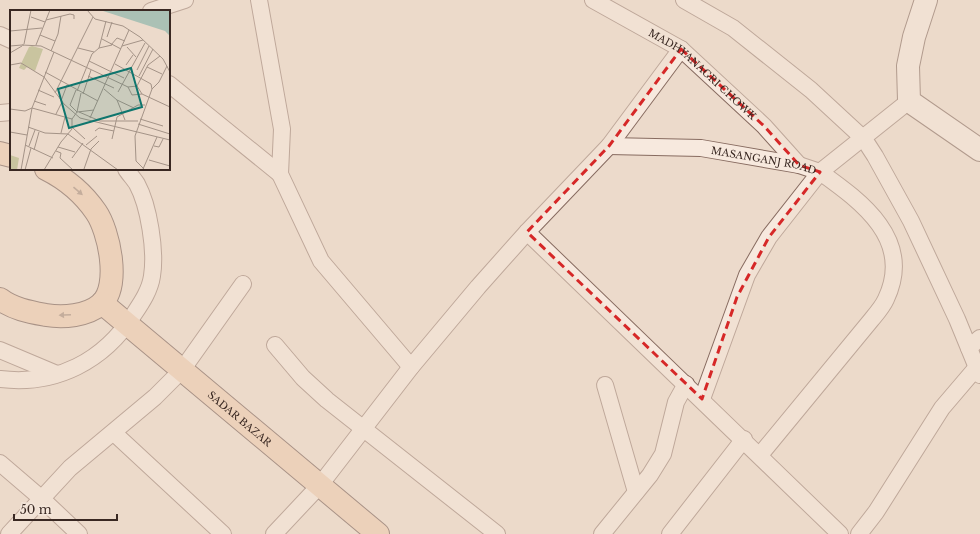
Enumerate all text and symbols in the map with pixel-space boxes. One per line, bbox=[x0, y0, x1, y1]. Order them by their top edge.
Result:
inset map bbox=[10, 10, 170, 170]
street label: MADHYANAGRI CHOWK bbox=[646, 26, 759, 122]
street label: MASANGANJ ROAD bbox=[710, 143, 818, 177]
one-way arrow bbox=[72, 186, 83, 195]
one-way arrow bbox=[59, 312, 71, 319]
street label: SADAR BAZAR bbox=[205, 388, 275, 450]
scale bar bbox=[14, 496, 117, 522]
text: 50 m bbox=[20, 502, 52, 517]

